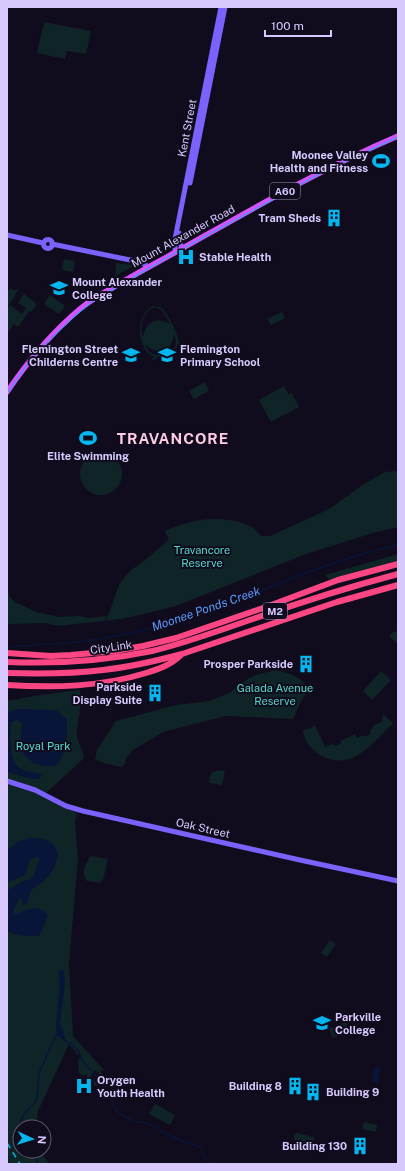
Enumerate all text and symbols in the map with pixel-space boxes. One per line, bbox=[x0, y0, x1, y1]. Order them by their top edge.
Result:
scale bar bbox=[265, 12, 331, 38]
text: 100 m bbox=[271, 19, 304, 33]
street label: Kent Street bbox=[176, 98, 198, 158]
place label: Moonee Valley Health and Fitness bbox=[270, 149, 369, 174]
sports icon: Moonee Valley Health and Fitness bbox=[371, 151, 391, 171]
road number: A60 bbox=[270, 183, 300, 199]
street label: Mount Alexander Road bbox=[129, 203, 237, 269]
building icon: Tram Sheds bbox=[324, 208, 344, 228]
place label: Tram Sheds bbox=[258, 212, 321, 224]
hospital icon: Stable Health bbox=[176, 247, 196, 267]
place label: Stable Health bbox=[199, 251, 271, 263]
place label: Mount Alexander College bbox=[72, 276, 162, 301]
school or university icon: Mount Alexander College bbox=[49, 278, 69, 298]
place label: Flemington Street Childerns Centre bbox=[22, 343, 118, 368]
place label: Flemington Primary School bbox=[180, 343, 261, 368]
school or university icon: Flemington Street Childerns Centre bbox=[121, 345, 141, 365]
school or university icon: Flemington Primary School bbox=[157, 345, 177, 365]
sports icon: Elite Swimming bbox=[78, 428, 98, 448]
district label: TRAVANCORE bbox=[117, 430, 229, 447]
place label: Elite Swimming bbox=[47, 450, 129, 462]
park label: Travancore Reserve bbox=[174, 544, 230, 569]
water label: Moonee Ponds Creek bbox=[150, 584, 263, 634]
road number: M2 bbox=[263, 603, 287, 619]
street label: CityLink bbox=[89, 638, 133, 656]
building icon: Prosper Parkside bbox=[296, 654, 316, 674]
place label: Prosper Parkside bbox=[203, 658, 293, 670]
place label: Parkside Display Suite bbox=[73, 681, 142, 706]
park label: Galada Avenue Reserve bbox=[237, 682, 313, 707]
building icon: Parkside Display Suite bbox=[145, 683, 165, 703]
park label: Royal Park bbox=[16, 740, 70, 752]
street label: Oak Street bbox=[175, 816, 231, 840]
place label: Parkville College bbox=[335, 1011, 381, 1036]
school or university icon: Parkville College bbox=[312, 1013, 332, 1033]
place label: Orygen Youth Health bbox=[97, 1074, 165, 1099]
hospital icon: Orygen Youth Health bbox=[74, 1076, 94, 1096]
building icon: Building 8 bbox=[285, 1076, 305, 1096]
place label: Building 8 bbox=[229, 1080, 282, 1092]
building icon: Building 9 bbox=[303, 1082, 323, 1102]
place label: Building 9 bbox=[326, 1086, 379, 1098]
north arrow bbox=[12, 1119, 52, 1159]
text: N bbox=[36, 1135, 48, 1144]
building icon: Building 130 bbox=[350, 1136, 370, 1156]
place label: Building 130 bbox=[282, 1140, 347, 1152]

